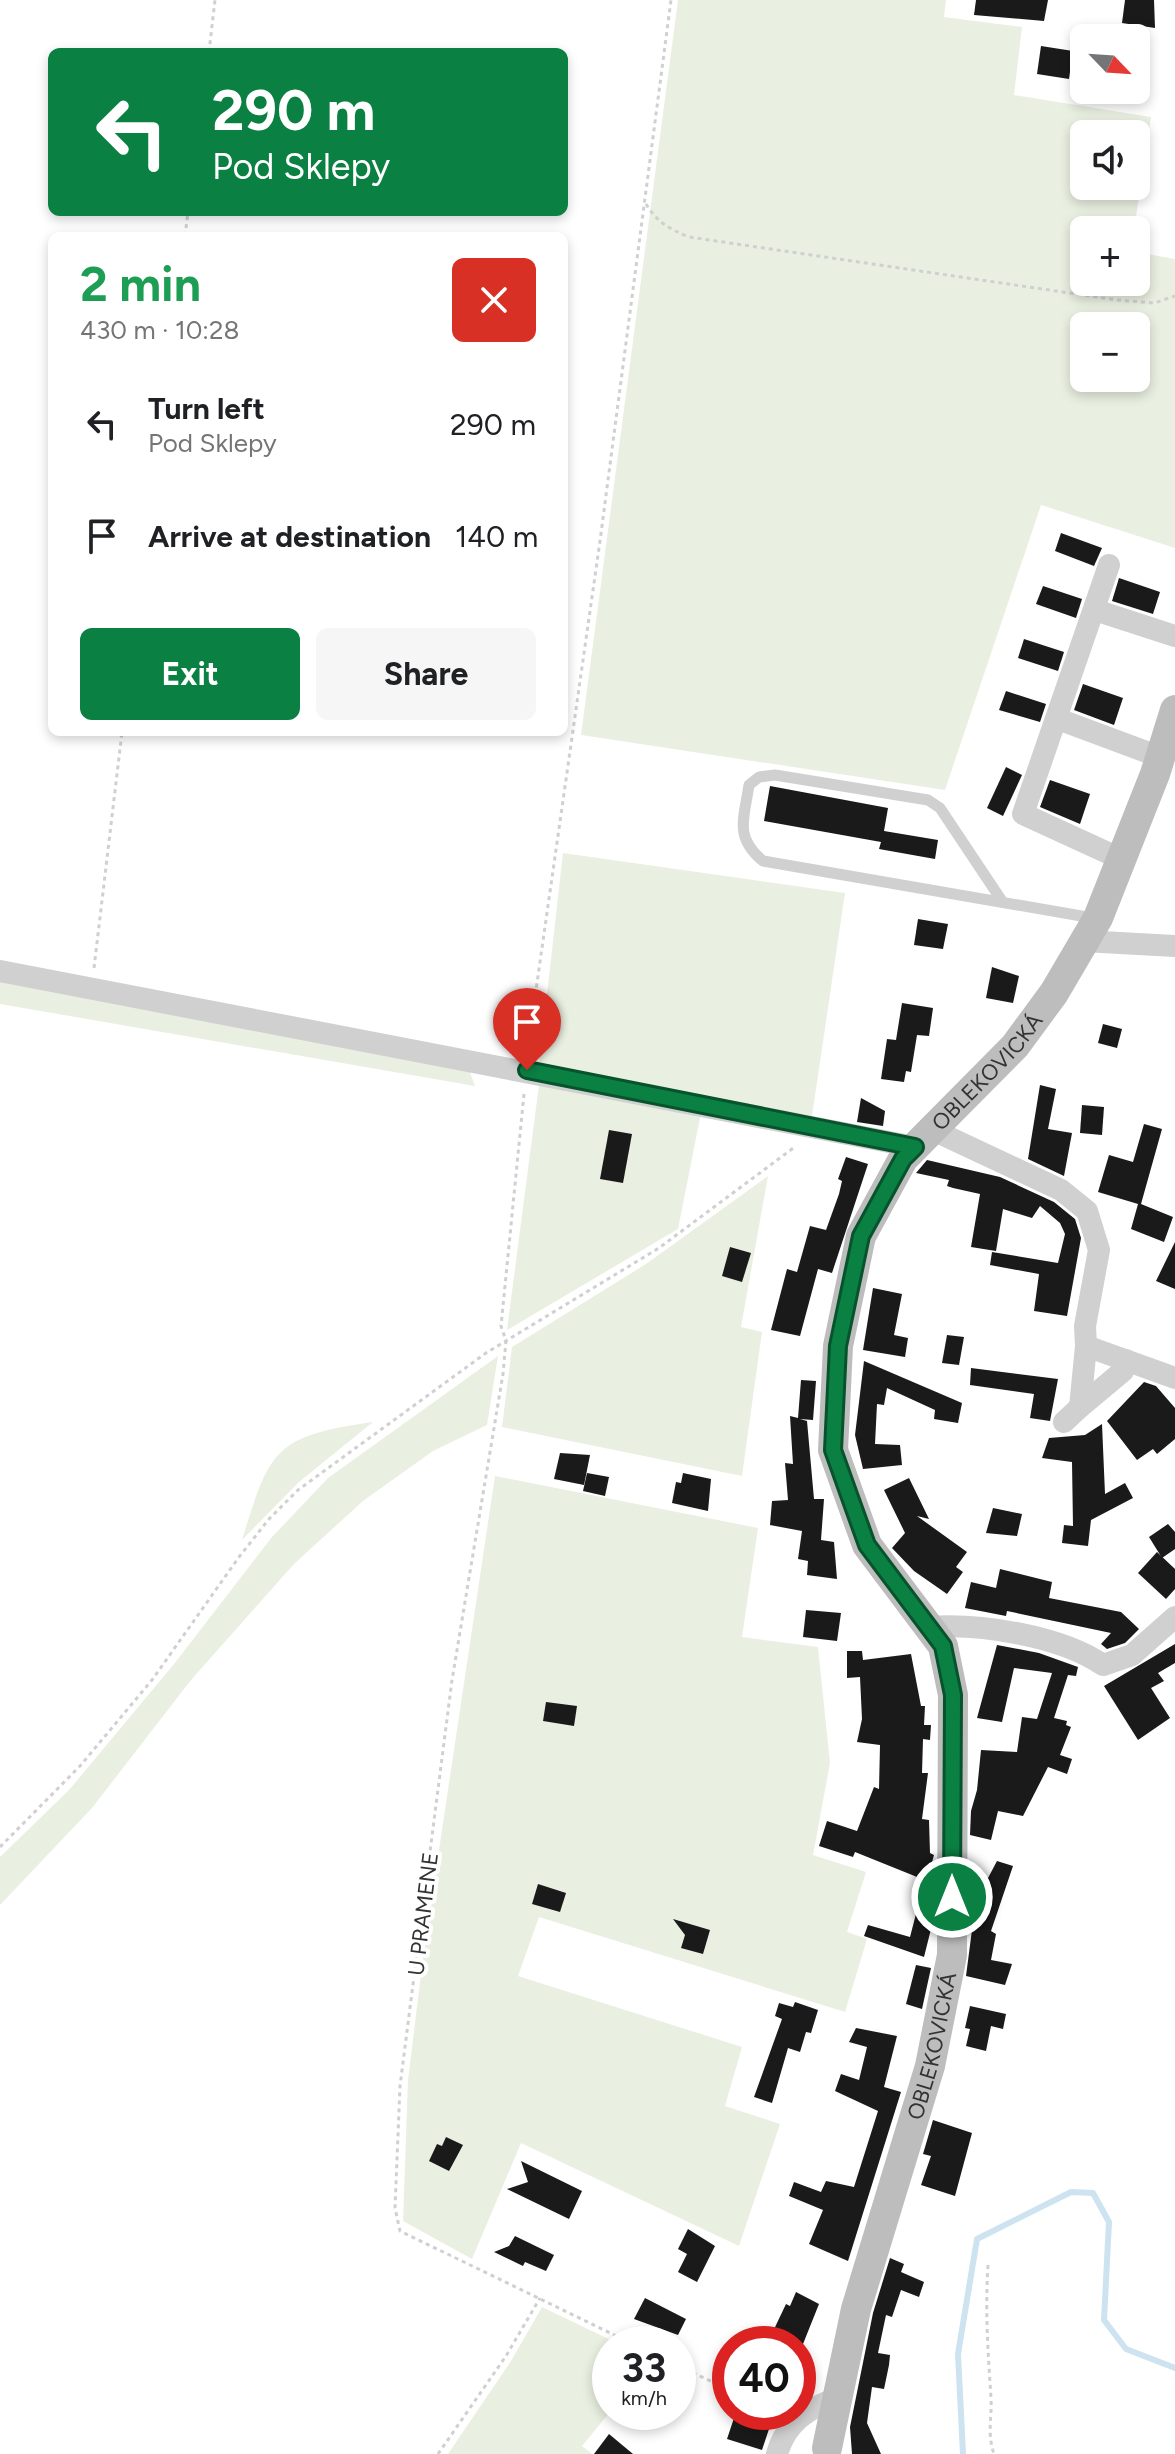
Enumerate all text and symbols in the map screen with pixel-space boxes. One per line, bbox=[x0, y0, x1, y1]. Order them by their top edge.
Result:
north arrow bbox=[1070, 24, 1150, 104]
map controls bbox=[1070, 24, 1150, 392]
text: 290 m bbox=[212, 77, 375, 144]
icon: left bbox=[80, 80, 184, 184]
button: sound bbox=[1070, 120, 1150, 200]
text: Pod Sklepy bbox=[212, 145, 390, 188]
button: + bbox=[1070, 216, 1150, 296]
text: 2 min bbox=[80, 255, 201, 313]
button: close bbox=[452, 258, 536, 342]
button: − bbox=[1070, 312, 1150, 392]
text: 430 m · 10:28 bbox=[80, 314, 239, 346]
text: Turn left bbox=[148, 390, 265, 427]
icon: left bbox=[80, 402, 124, 446]
text: 290 m bbox=[450, 406, 536, 443]
text: Pod Sklepy bbox=[148, 427, 277, 459]
icon: arrive bbox=[80, 514, 124, 558]
text: Arrive at destination bbox=[148, 518, 431, 555]
text: 140 m bbox=[455, 518, 538, 555]
button: Exit bbox=[80, 628, 300, 720]
button: Share bbox=[316, 628, 536, 720]
pin bbox=[493, 988, 561, 1070]
icon: arrive bbox=[505, 1000, 549, 1044]
street label: OBLEKOVICKÁ bbox=[926, 1008, 1048, 1136]
street label: U PRAMENE bbox=[402, 1851, 444, 1977]
position arrow bbox=[910, 1855, 994, 1939]
street label: OBLEKOVICKÁ bbox=[901, 1970, 962, 2123]
speed limit sign: 40 bbox=[712, 2326, 816, 2430]
text: 33 bbox=[622, 2344, 666, 2392]
text: km/h bbox=[621, 2386, 667, 2410]

